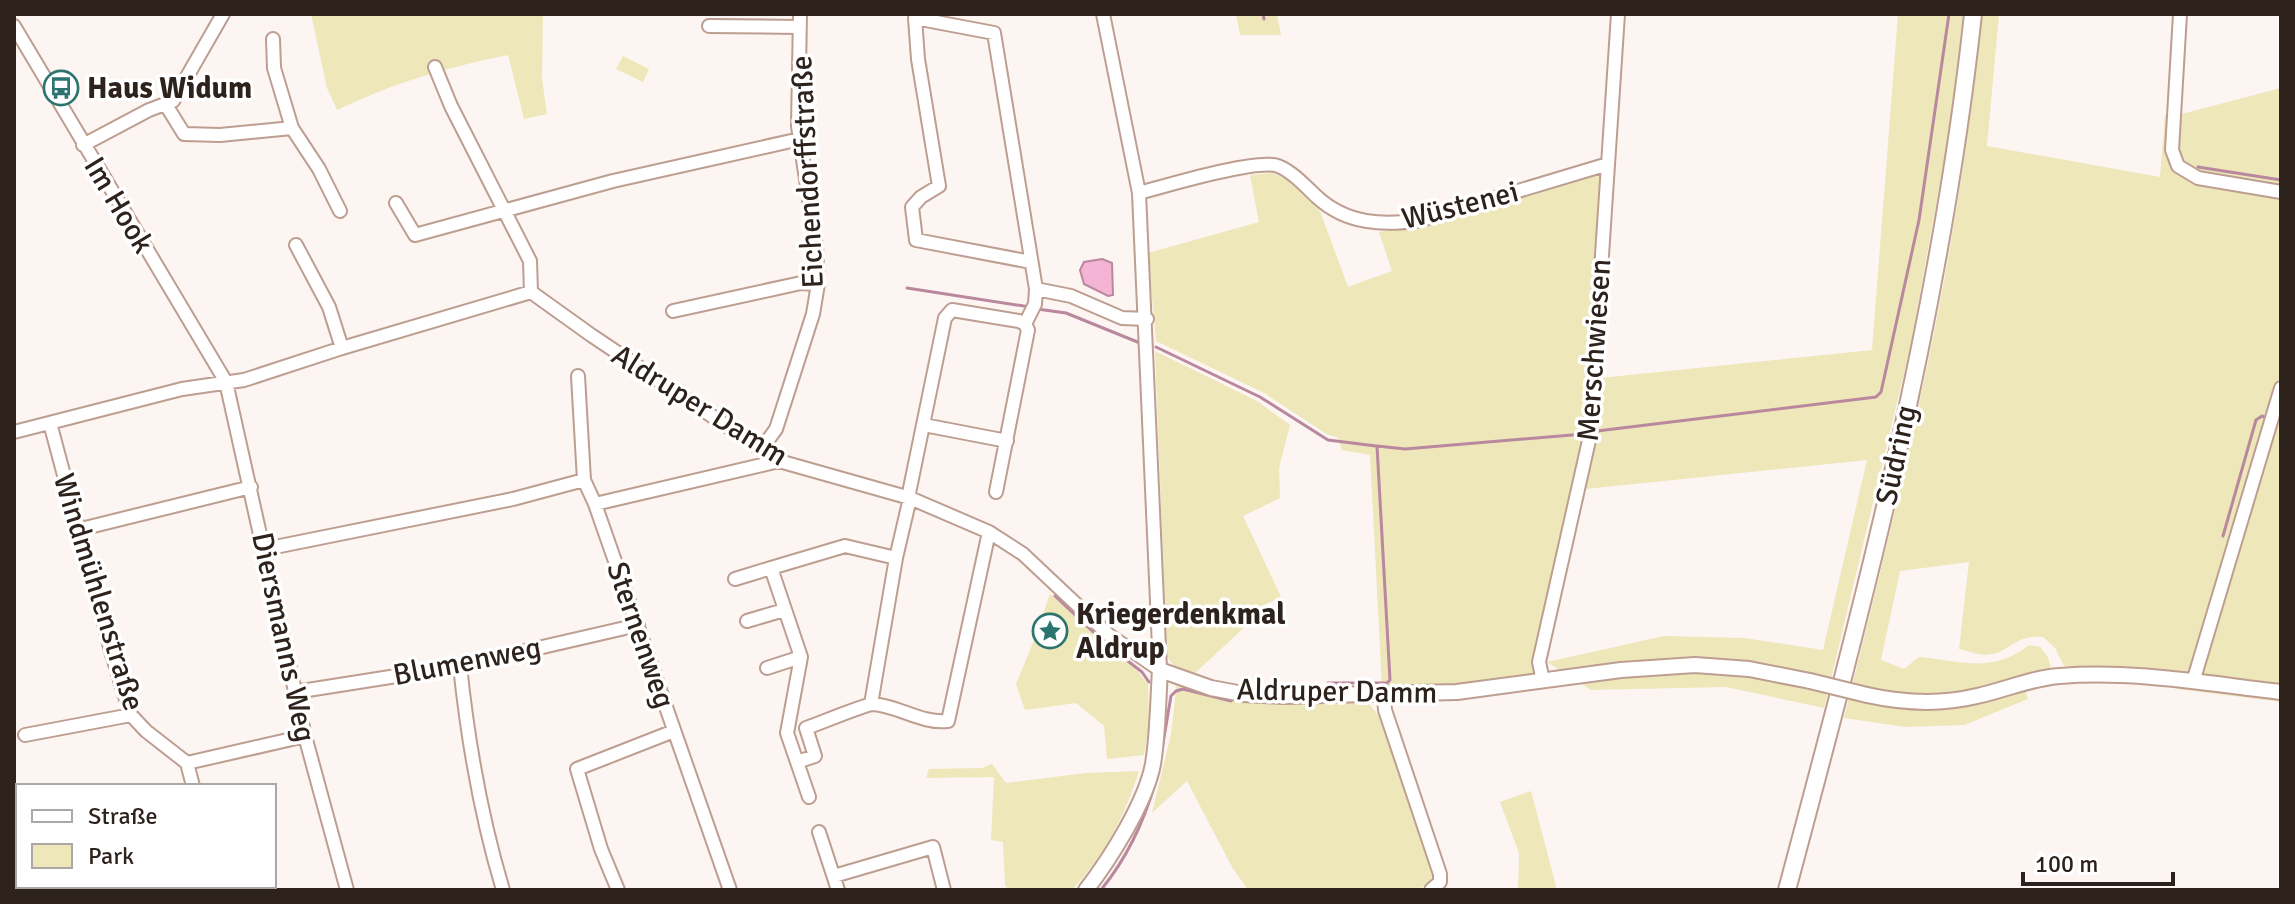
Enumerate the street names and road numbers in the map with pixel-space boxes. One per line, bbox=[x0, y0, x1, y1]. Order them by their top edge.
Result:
street label: Eichendorffstraße bbox=[783, 55, 832, 289]
street label: Im Hook bbox=[75, 150, 162, 260]
street label: Wüstenei bbox=[1398, 173, 1522, 238]
street label: Merschwiesen bbox=[1570, 257, 1619, 443]
street label: Aldruper Damm bbox=[605, 337, 795, 474]
street label: Südring bbox=[1868, 402, 1925, 508]
street label: Windmühlenstraße bbox=[45, 469, 152, 715]
street label: Diersmanns Weg bbox=[243, 529, 324, 745]
street label: Sternenweg bbox=[598, 557, 683, 713]
street label: Blumenweg bbox=[390, 629, 544, 694]
street label: Aldruper Damm bbox=[1236, 671, 1438, 712]

